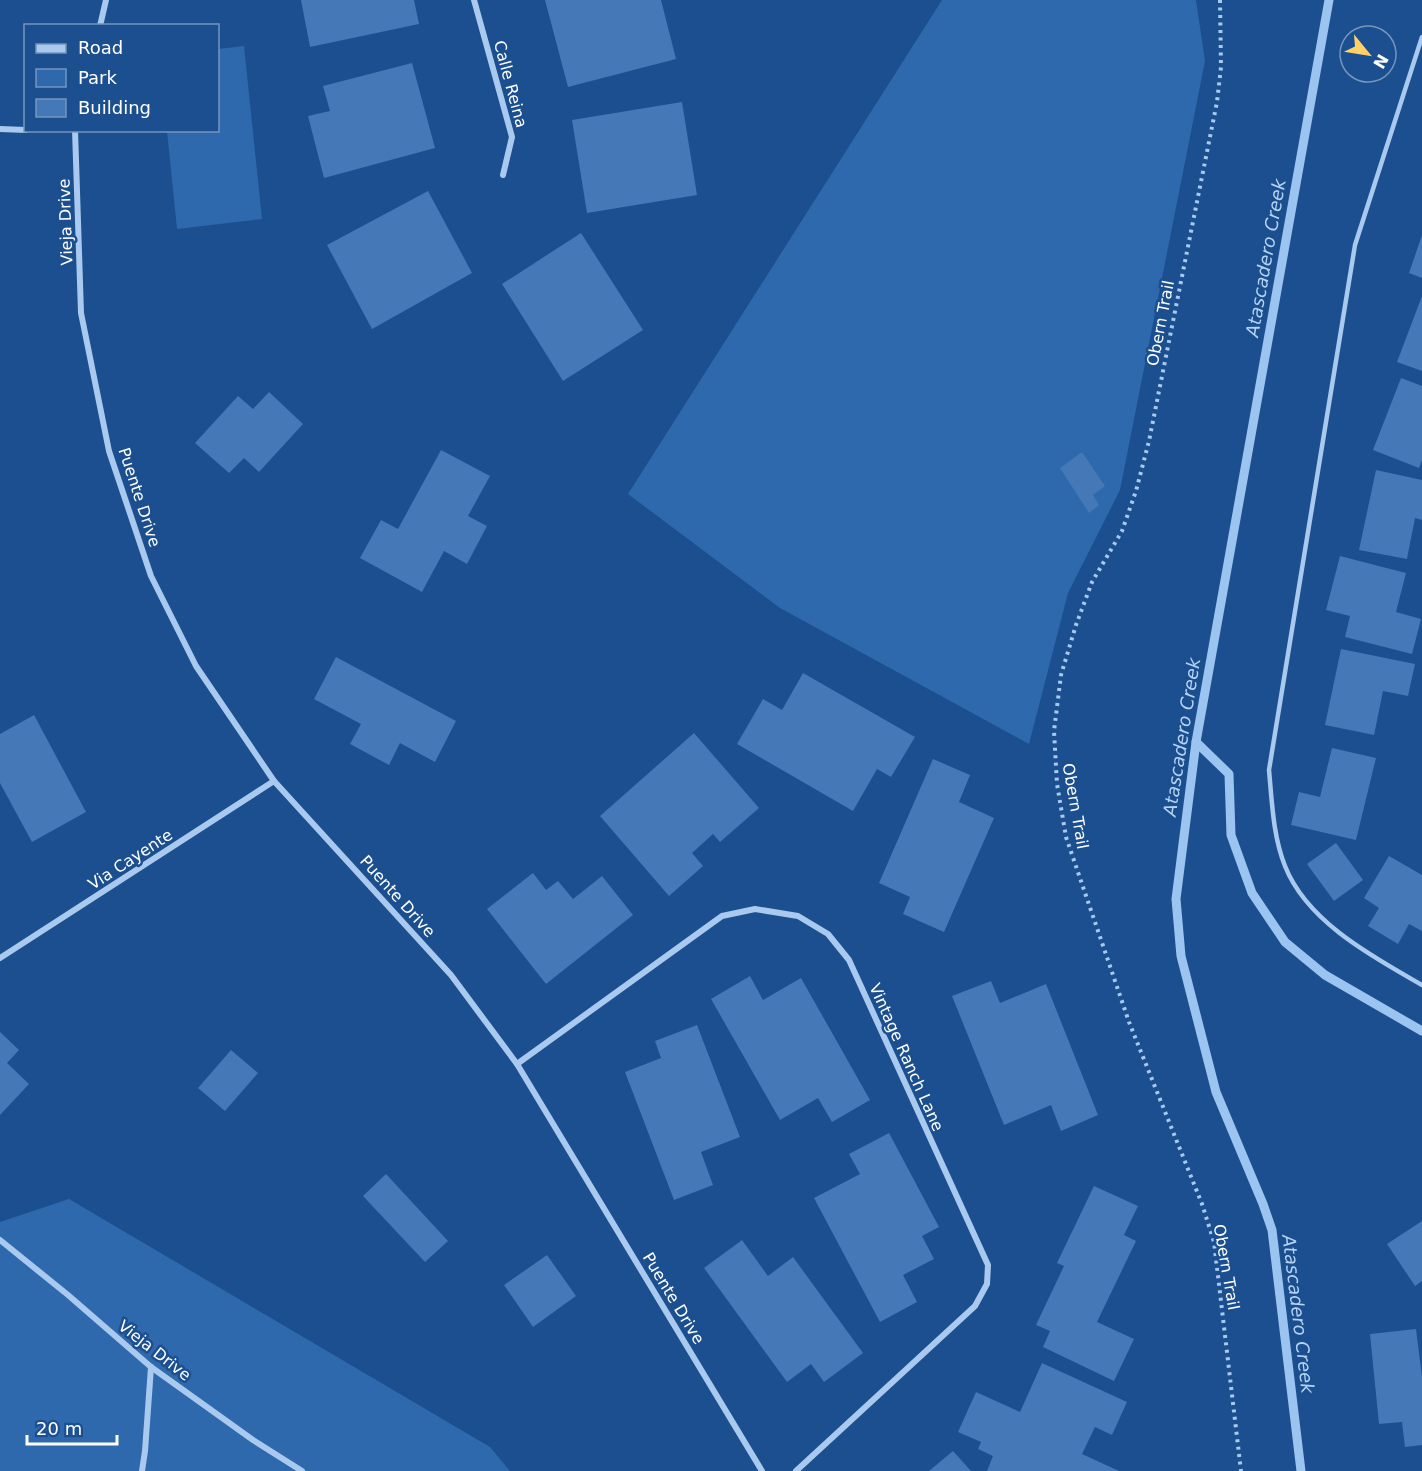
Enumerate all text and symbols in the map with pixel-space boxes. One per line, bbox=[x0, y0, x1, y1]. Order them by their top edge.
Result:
legend bbox=[24, 24, 219, 132]
north arrow bbox=[1338, 24, 1398, 84]
text: Road bbox=[78, 37, 123, 58]
street label: Calle Reina bbox=[490, 38, 531, 130]
text: N bbox=[1369, 51, 1392, 72]
text: Park bbox=[78, 67, 117, 88]
text: Building bbox=[78, 97, 151, 118]
water label: Atascadero Creek bbox=[1241, 176, 1290, 339]
street label: Vieja Drive bbox=[54, 178, 77, 266]
street label: Obern Trail bbox=[1143, 279, 1178, 368]
street label: Puente Drive bbox=[115, 445, 165, 549]
water label: Atascadero Creek bbox=[1158, 655, 1205, 819]
street label: Obern Trail bbox=[1059, 762, 1092, 850]
street label: Via Cayente bbox=[85, 825, 176, 894]
street label: Puente Drive bbox=[356, 852, 439, 941]
street label: Vintage Ranch Lane bbox=[865, 980, 948, 1134]
street label: Obern Trail bbox=[1210, 1223, 1243, 1311]
water label: Atascadero Creek bbox=[1278, 1232, 1319, 1396]
street label: Puente Drive bbox=[639, 1249, 708, 1347]
street label: Vieja Drive bbox=[115, 1316, 195, 1385]
scale bar bbox=[27, 1408, 117, 1446]
text: 20 m bbox=[36, 1418, 82, 1439]

